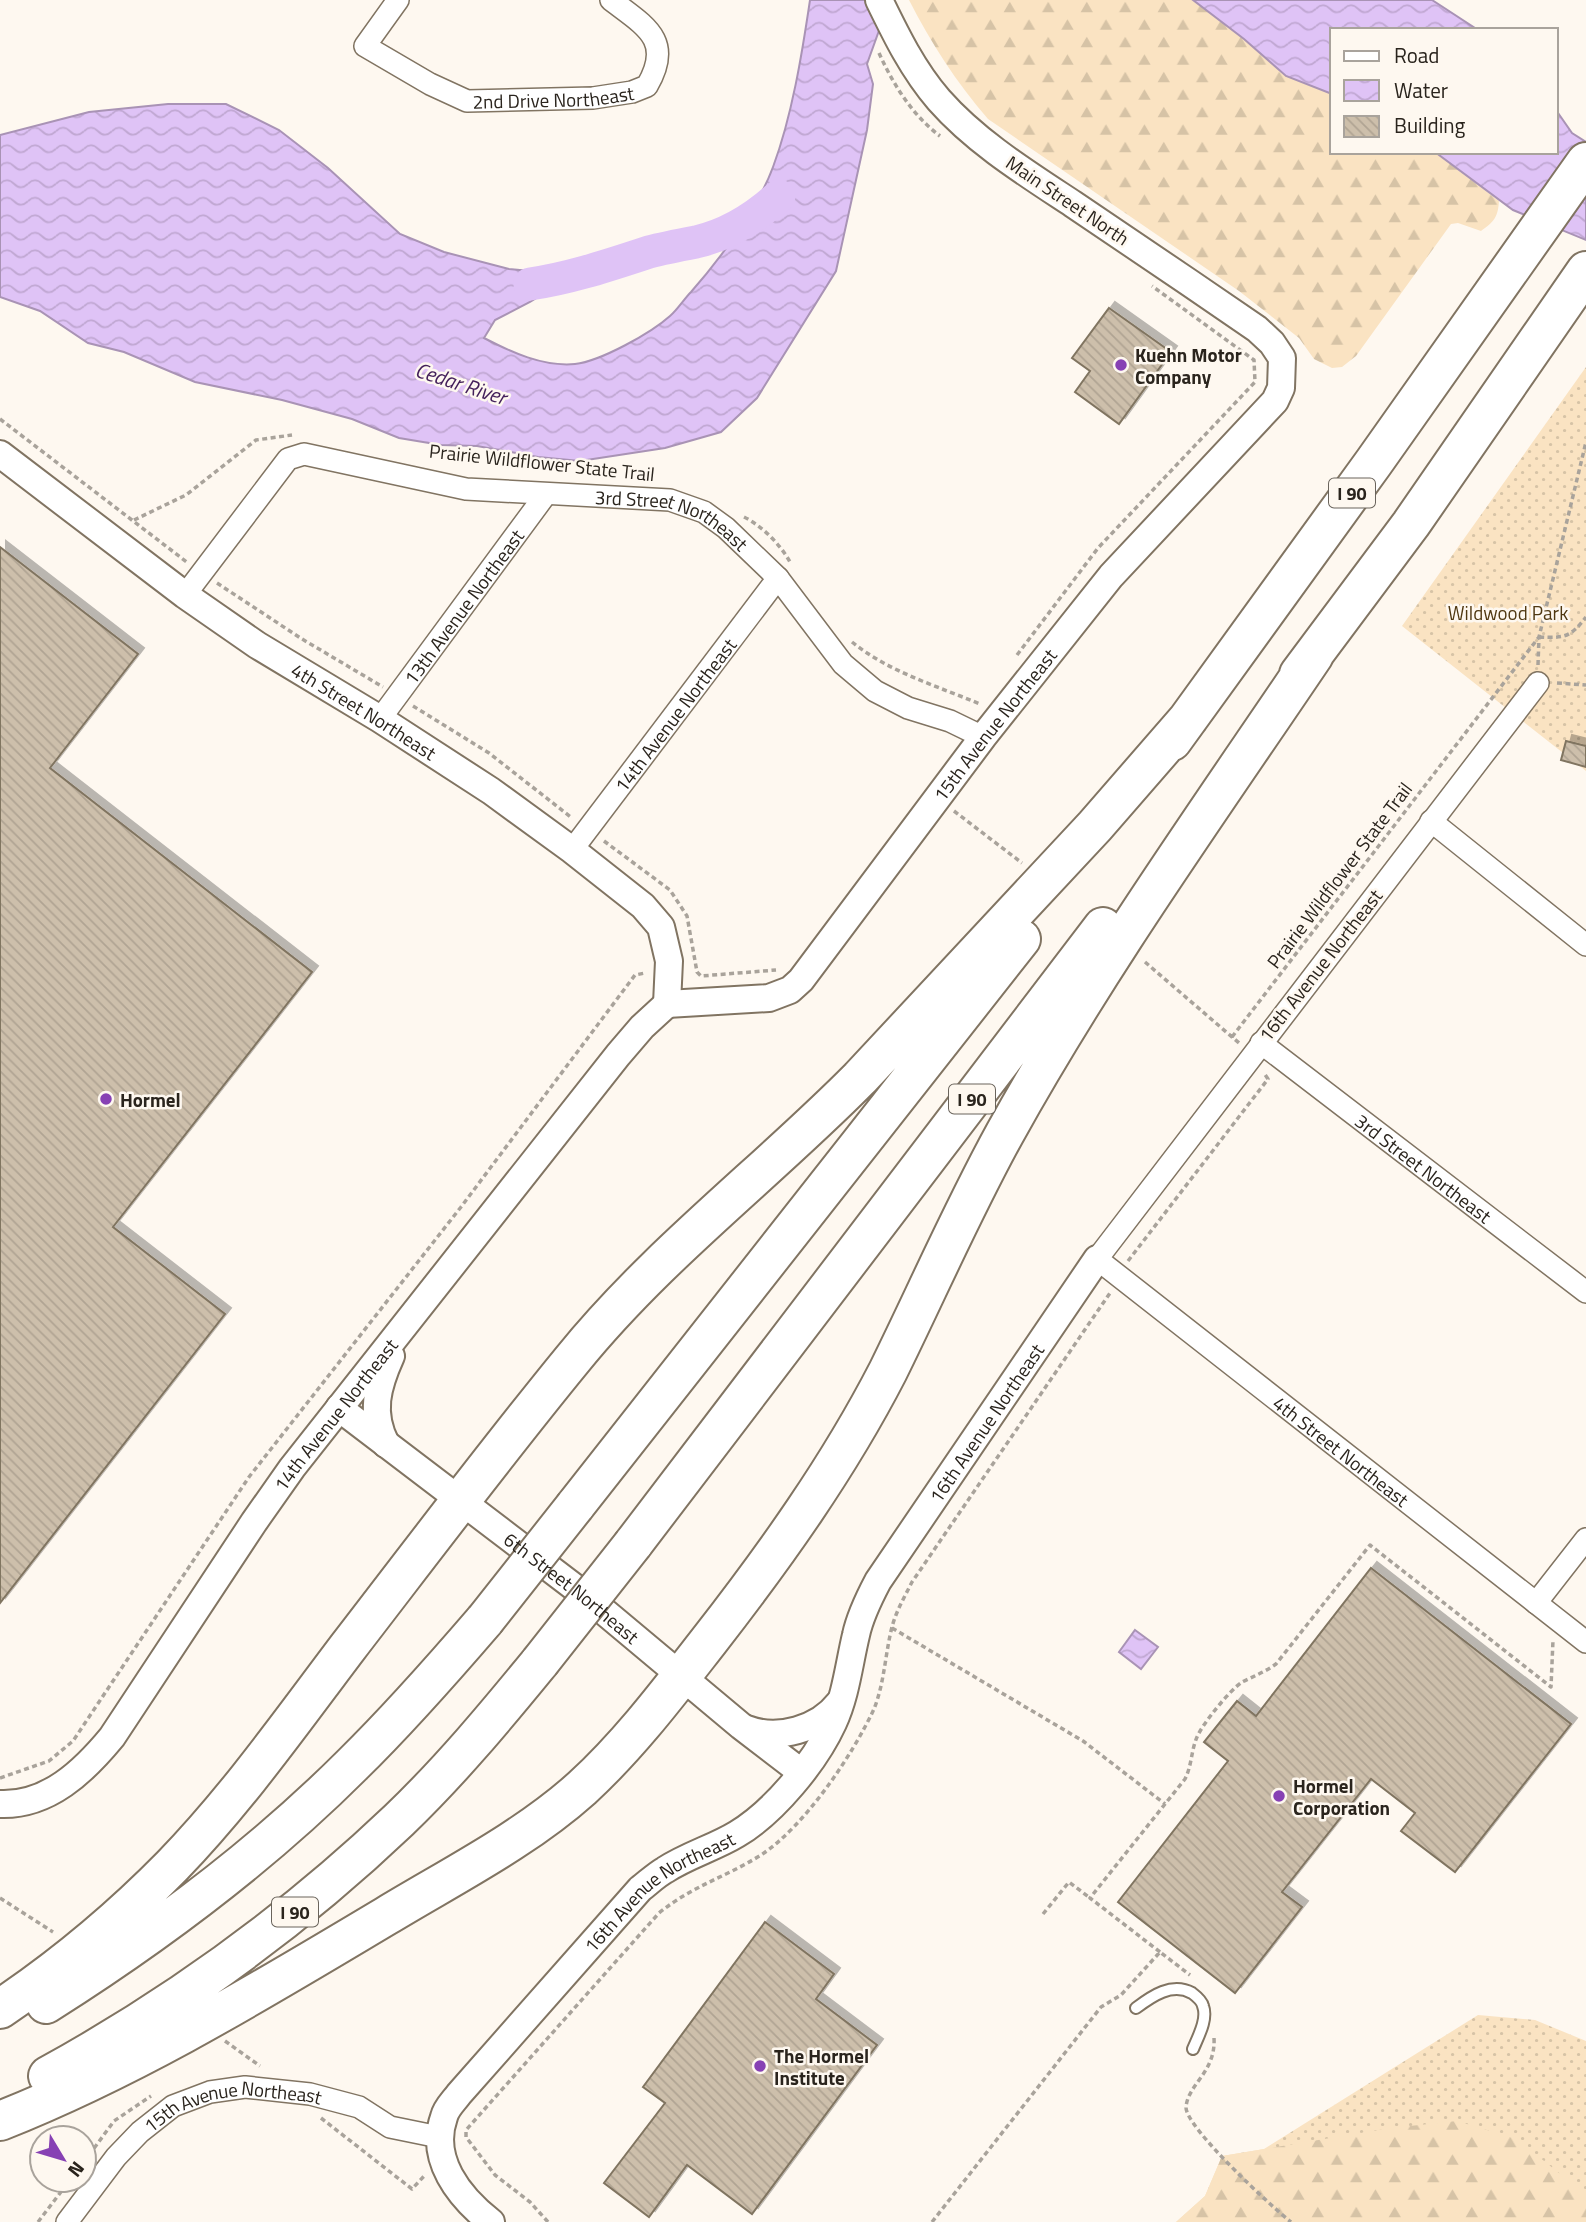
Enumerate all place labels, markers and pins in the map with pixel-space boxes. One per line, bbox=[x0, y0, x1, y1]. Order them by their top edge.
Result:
place label: Kuehn Motor Company bbox=[1135, 340, 1242, 391]
marker: Kuehn Motor Company bbox=[1113, 357, 1129, 373]
place label: Hormel bbox=[120, 1085, 181, 1114]
marker: Hormel bbox=[98, 1091, 114, 1107]
place label: Hormel Corporation bbox=[1293, 1771, 1390, 1822]
marker: Hormel Corporation bbox=[1271, 1788, 1287, 1804]
place label: The Hormel Institute bbox=[774, 2041, 869, 2092]
marker: The Hormel Institute bbox=[752, 2058, 768, 2074]

